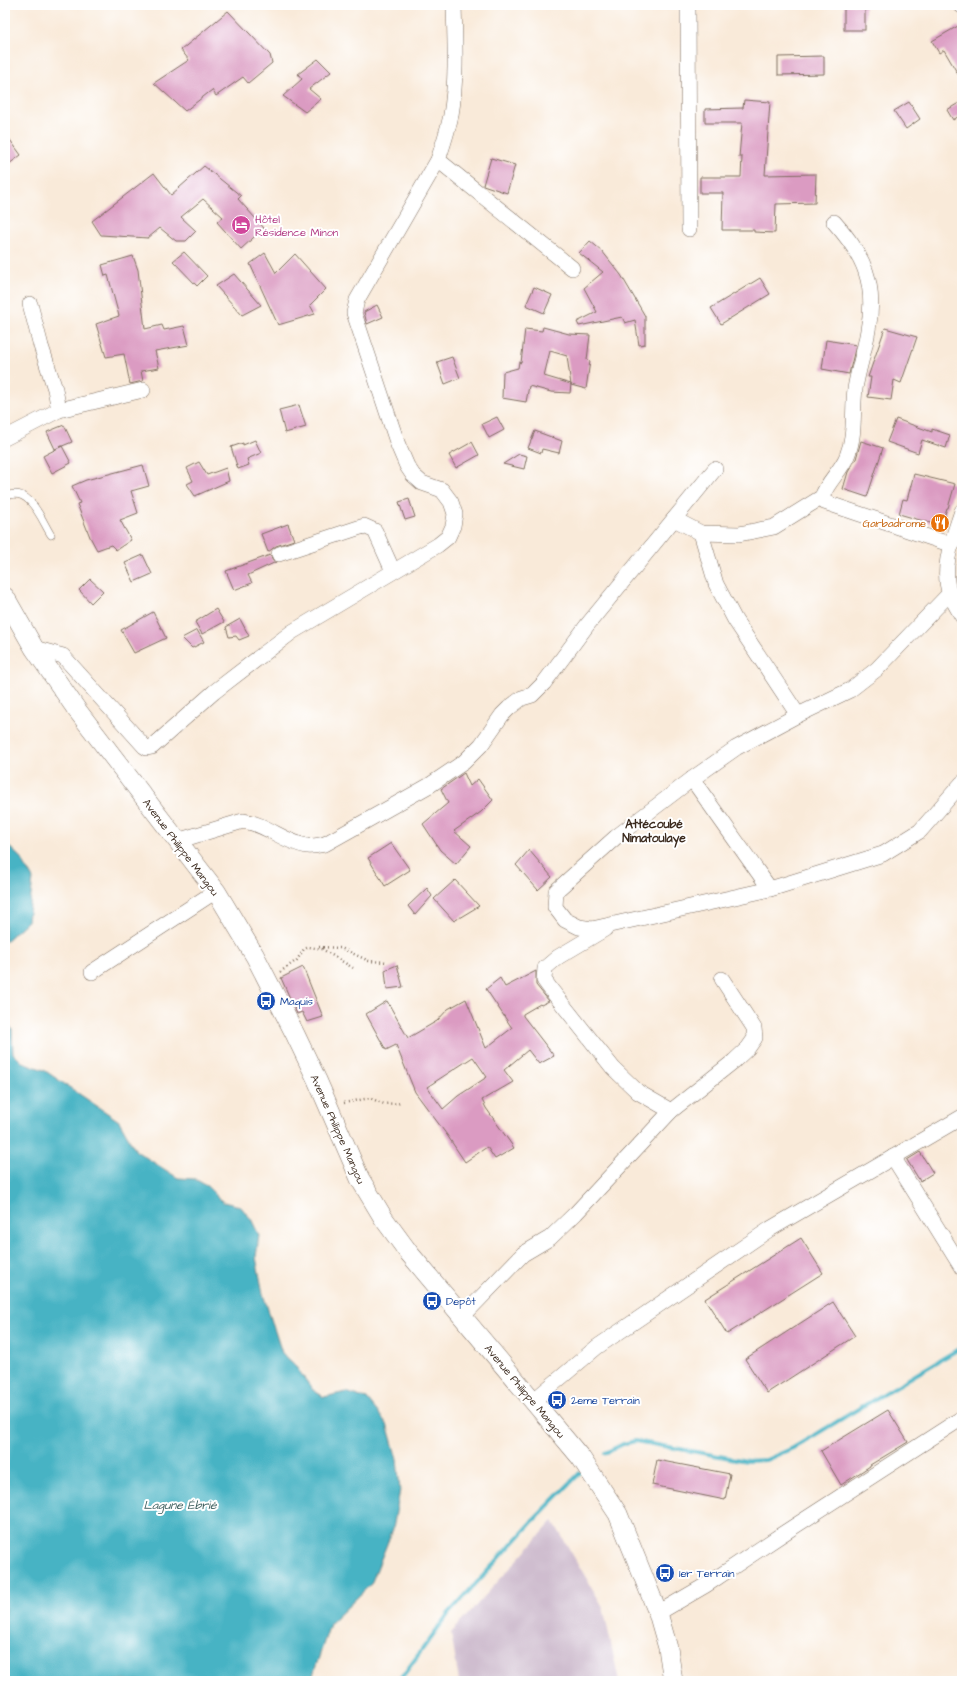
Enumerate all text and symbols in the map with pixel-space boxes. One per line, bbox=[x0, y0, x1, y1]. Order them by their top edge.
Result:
place label: Hôtel Résidence Minon bbox=[255, 212, 339, 240]
hotel icon: Hôtel Résidence Minon bbox=[230, 214, 252, 236]
restaurant icon: Garbadrome bbox=[929, 512, 951, 534]
place label: Garbadrome bbox=[863, 516, 926, 531]
street label: Avenue Philippe Mangou bbox=[138, 796, 222, 900]
district label: Attécoubé Nimatoulaye bbox=[622, 816, 686, 848]
bus stop icon: Maquis bbox=[255, 990, 277, 1012]
place label: Maquis bbox=[280, 994, 314, 1009]
street label: Avenue Philippe Mangou bbox=[306, 1072, 369, 1187]
bus stop icon: Depôt bbox=[421, 1290, 443, 1312]
place label: Depôt bbox=[446, 1294, 476, 1309]
street label: Avenue Philippe Mangou bbox=[480, 1341, 569, 1442]
bus stop icon: 2eme Terrain bbox=[546, 1389, 568, 1411]
place label: 2eme Terrain bbox=[571, 1393, 640, 1408]
water label: Lagune Ébrié bbox=[144, 1497, 217, 1515]
bus stop icon: 1er Terrain bbox=[654, 1562, 676, 1584]
place label: 1er Terrain bbox=[679, 1566, 735, 1581]

